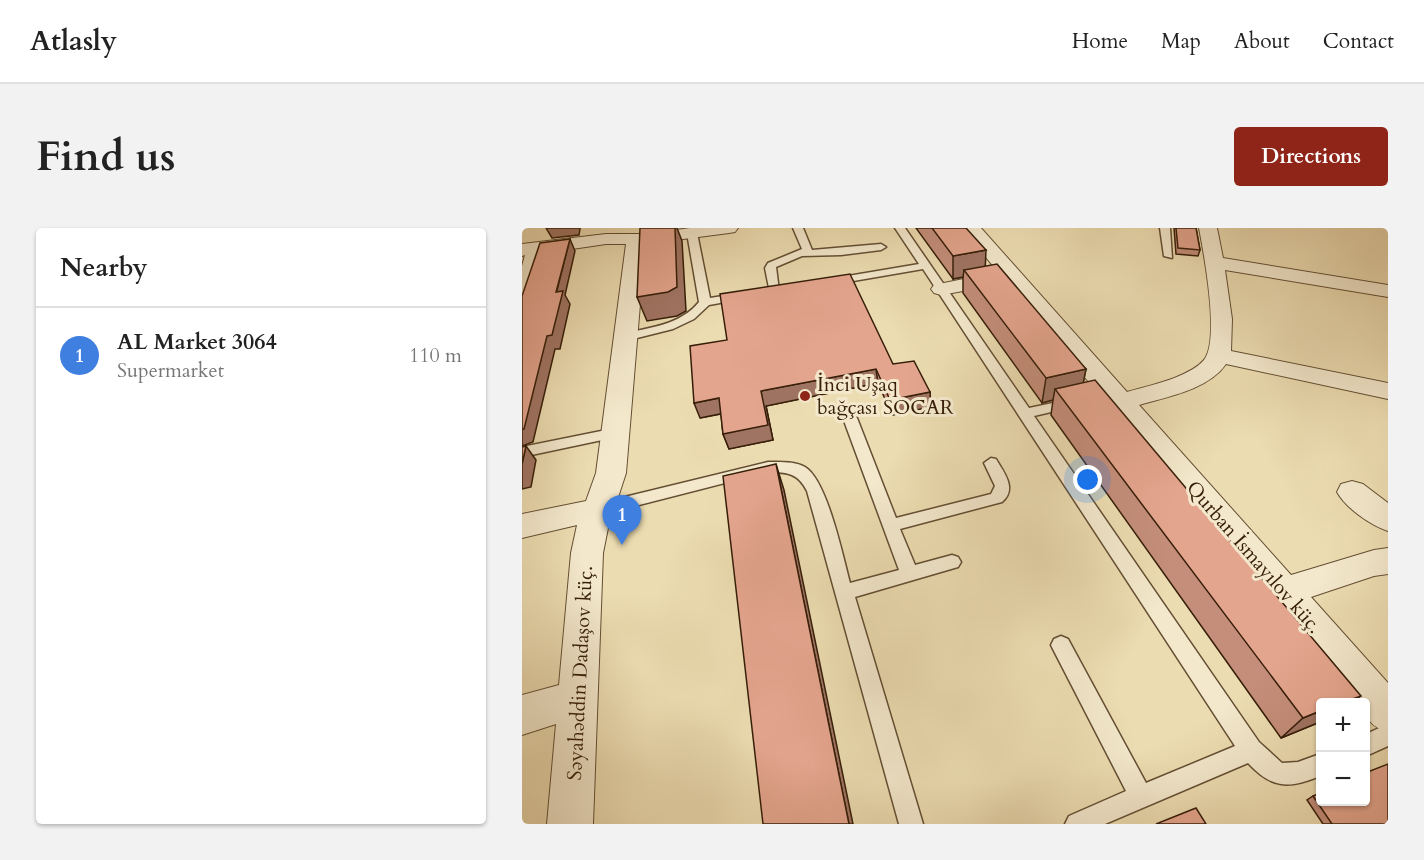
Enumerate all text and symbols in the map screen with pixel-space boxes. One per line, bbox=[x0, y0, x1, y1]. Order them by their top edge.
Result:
text: Atlasly bbox=[30, 22, 117, 60]
text: Home bbox=[1072, 27, 1128, 56]
text: Map bbox=[1161, 27, 1201, 56]
text: About bbox=[1234, 27, 1290, 56]
text: Contact bbox=[1323, 27, 1394, 56]
button: Directions bbox=[1234, 127, 1388, 186]
text: Find us bbox=[36, 128, 176, 185]
text: Nearby bbox=[60, 250, 148, 285]
text: AL Market 3064 bbox=[117, 327, 277, 357]
text: 1 bbox=[74, 342, 85, 369]
text: 110 m bbox=[409, 342, 462, 369]
text: Supermarket bbox=[117, 357, 224, 384]
place label: İnci Uşaq bağçası SOCAR bbox=[817, 371, 954, 421]
marker: İnci Uşaq bağçası SOCAR bbox=[798, 389, 812, 403]
your location bbox=[1073, 465, 1102, 494]
street label: Qurban İsmayılov küç. bbox=[1180, 475, 1328, 639]
pin: 1 bbox=[602, 496, 642, 545]
street label: Səyahəddin Dadaşov küç. bbox=[561, 565, 599, 781]
map controls bbox=[1316, 698, 1370, 806]
button: + bbox=[1316, 698, 1370, 752]
button: − bbox=[1316, 752, 1370, 806]

